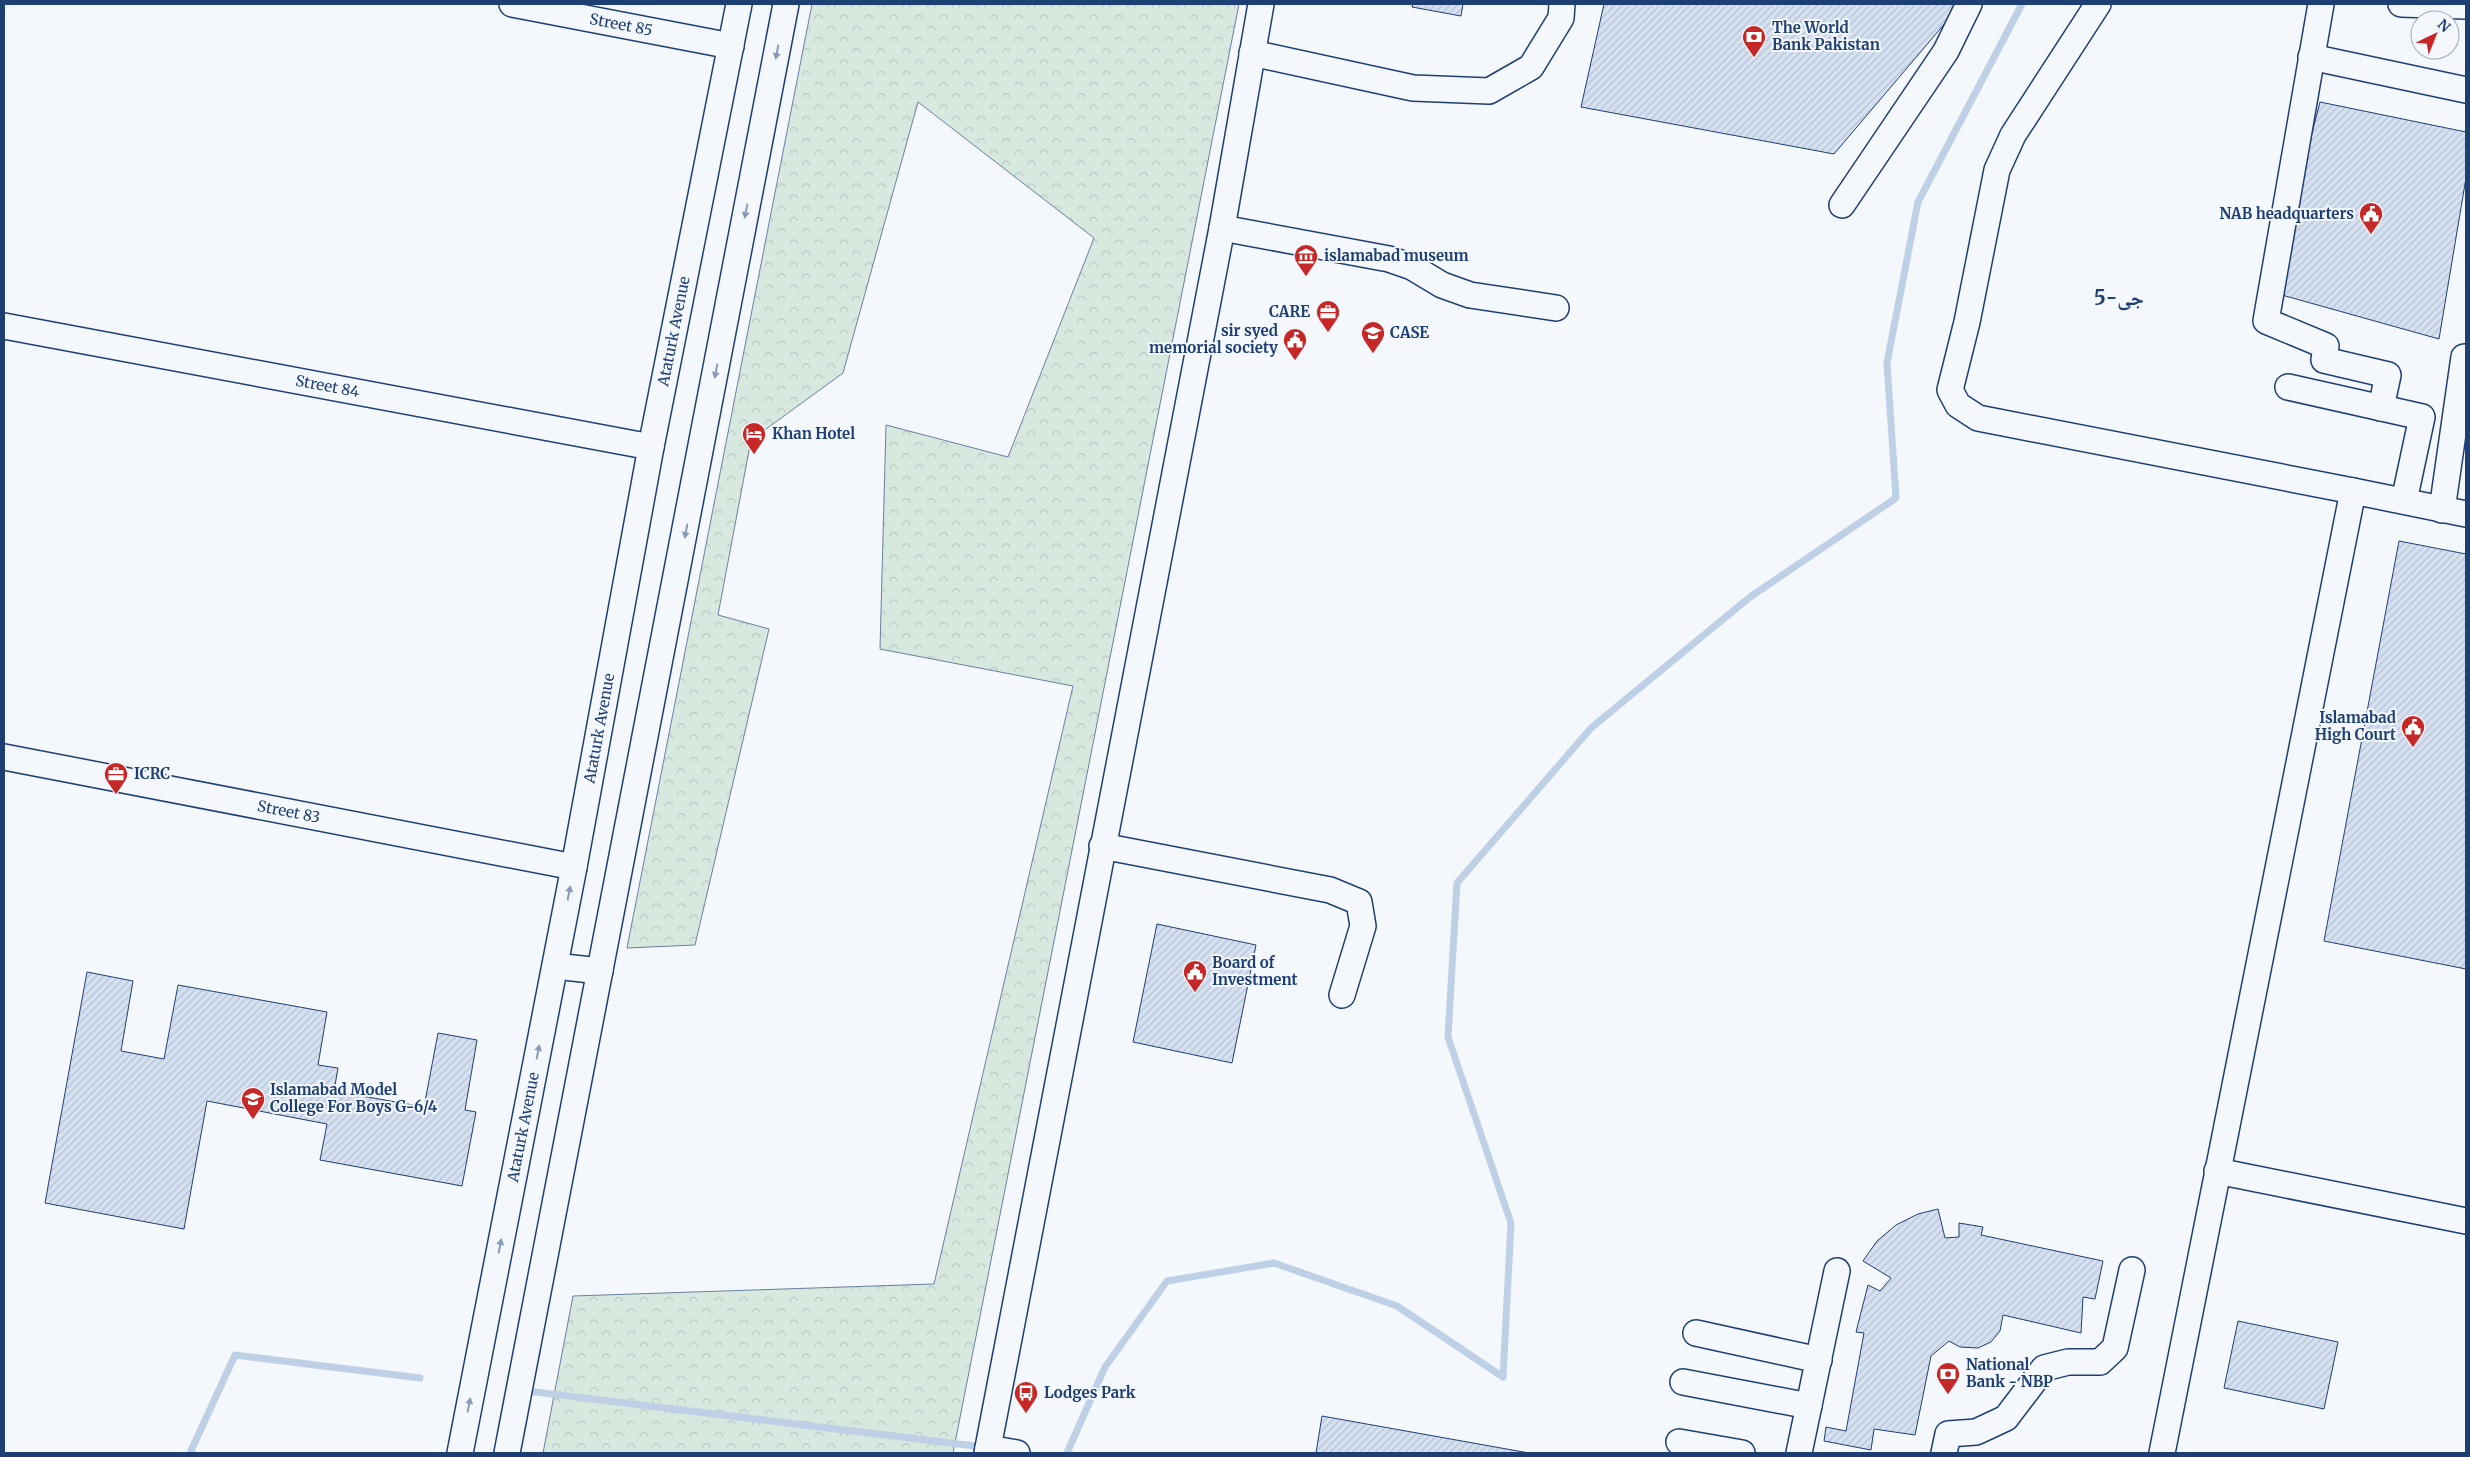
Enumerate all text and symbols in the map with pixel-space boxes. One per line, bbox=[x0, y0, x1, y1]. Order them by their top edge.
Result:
street label: Street 85 bbox=[588, 9, 654, 40]
north arrow bbox=[2410, 10, 2460, 60]
text: N bbox=[2434, 15, 2454, 36]
place label: The World Bank Pakistan bbox=[1772, 18, 1880, 54]
bank icon: The World Bank Pakistan bbox=[1741, 24, 1767, 58]
one-way arrow bbox=[772, 44, 780, 60]
public building icon: NAB headquarters bbox=[2358, 201, 2384, 235]
one-way arrow bbox=[742, 204, 750, 220]
place label: NAB headquarters bbox=[2219, 204, 2354, 223]
museum icon: islamabad museum bbox=[1293, 243, 1319, 277]
place label: islamabad museum bbox=[1324, 246, 1469, 265]
street label: Ataturk Avenue bbox=[653, 274, 694, 389]
district label: جی-5 bbox=[2094, 285, 2144, 311]
office icon: CARE bbox=[1315, 299, 1341, 333]
place label: CARE bbox=[1269, 302, 1310, 321]
school or university icon: CASE bbox=[1360, 320, 1386, 354]
place label: sir syed memorial society bbox=[1149, 321, 1278, 357]
place label: CASE bbox=[1390, 323, 1429, 342]
public building icon: sir syed memorial society bbox=[1282, 327, 1308, 361]
one-way arrow bbox=[712, 363, 720, 379]
street label: Street 84 bbox=[294, 371, 361, 401]
hotel icon: Khan Hotel bbox=[741, 421, 767, 455]
place label: Khan Hotel bbox=[772, 424, 855, 443]
one-way arrow bbox=[681, 523, 689, 539]
street label: Ataturk Avenue bbox=[579, 671, 618, 786]
place label: Islamabad High Court bbox=[2315, 708, 2396, 744]
public building icon: Islamabad High Court bbox=[2400, 714, 2426, 748]
office icon: ICRC bbox=[103, 761, 129, 795]
place label: ICRC bbox=[134, 764, 170, 783]
street label: Street 83 bbox=[256, 796, 322, 827]
one-way arrow bbox=[566, 884, 574, 900]
place label: Board of Investment bbox=[1212, 953, 1298, 989]
public building icon: Board of Investment bbox=[1182, 959, 1208, 993]
one-way arrow bbox=[535, 1044, 543, 1060]
street label: Ataturk Avenue bbox=[503, 1070, 543, 1185]
place label: Islamabad Model College For Boys G-6/4 bbox=[270, 1080, 438, 1116]
school or university icon: Islamabad Model College For Boys G-6/4 bbox=[240, 1086, 266, 1120]
one-way arrow bbox=[497, 1237, 505, 1253]
place label: National Bank - NBP bbox=[1966, 1355, 2053, 1391]
bank icon: National Bank - NBP bbox=[1935, 1361, 1961, 1395]
bus stop icon: Lodges Park bbox=[1013, 1380, 1039, 1414]
place label: Lodges Park bbox=[1044, 1383, 1136, 1402]
one-way arrow bbox=[466, 1397, 474, 1413]

